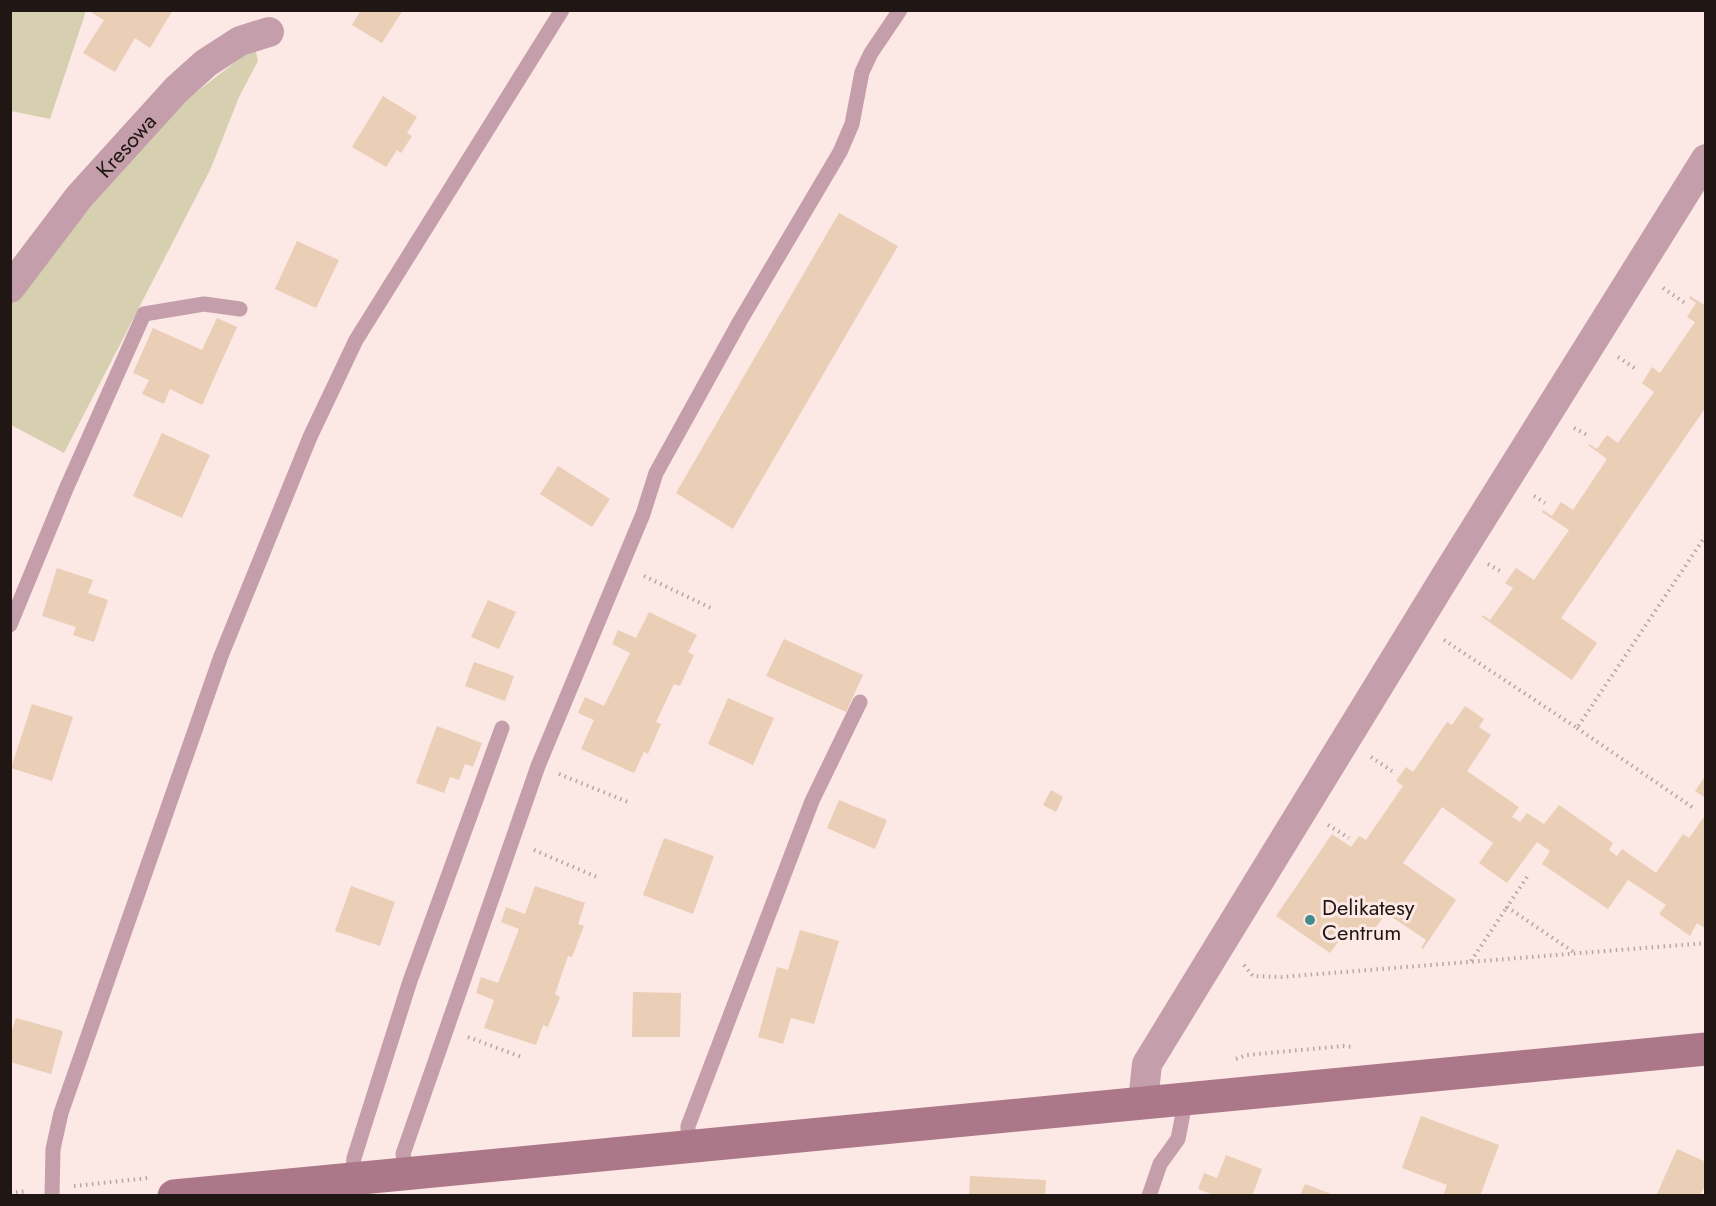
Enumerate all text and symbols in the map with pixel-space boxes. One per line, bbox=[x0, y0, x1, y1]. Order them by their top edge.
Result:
street label: Kresowa bbox=[88, 106, 164, 185]
place label: Delikatesy Centrum bbox=[1322, 891, 1415, 948]
marker: Delikatesy Centrum bbox=[1303, 913, 1317, 927]

